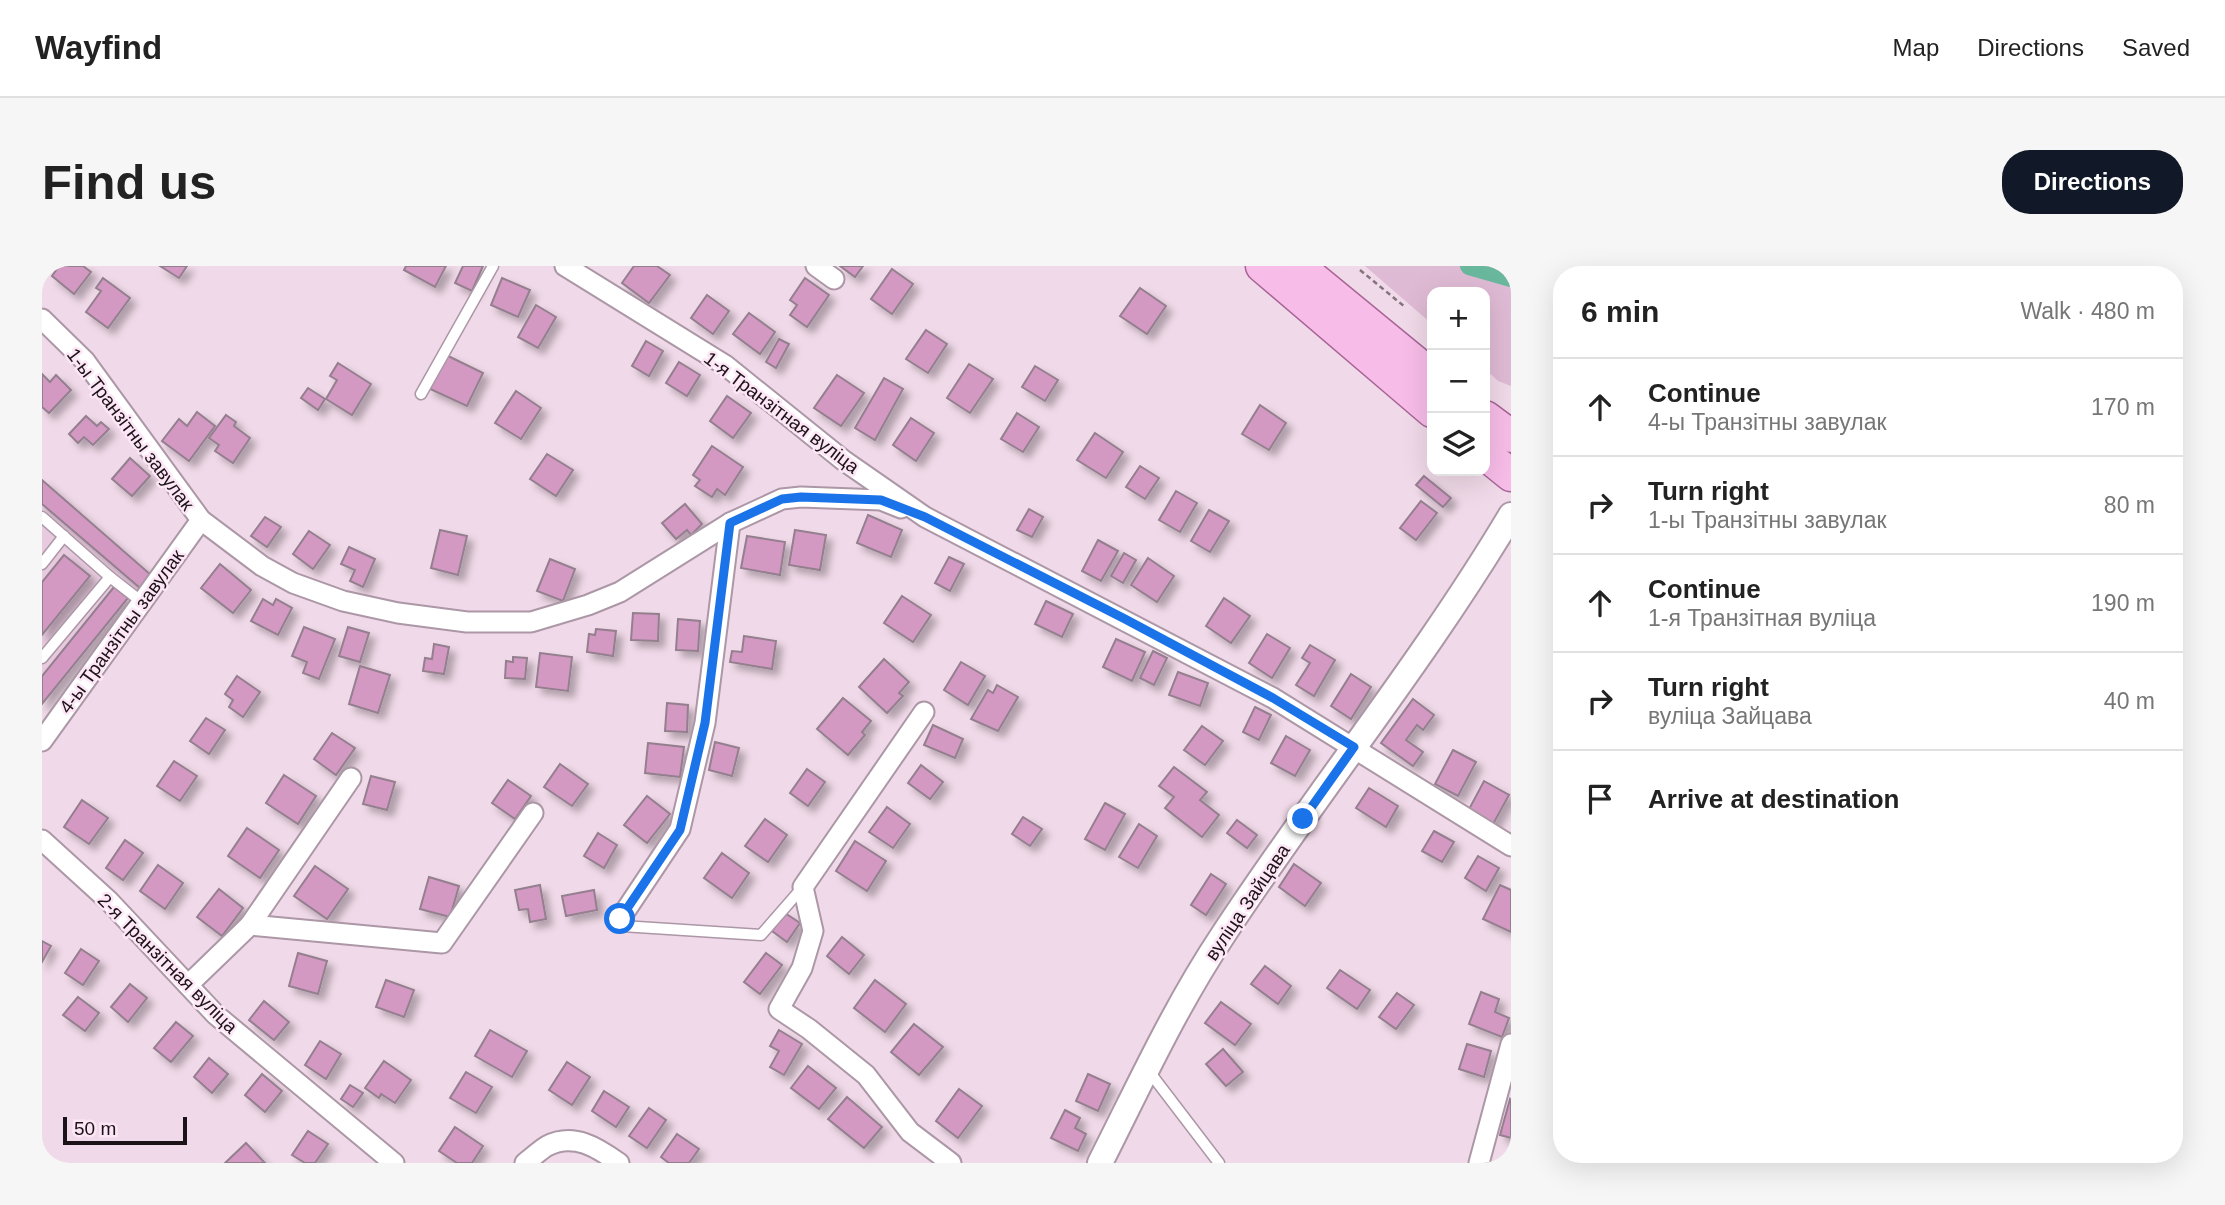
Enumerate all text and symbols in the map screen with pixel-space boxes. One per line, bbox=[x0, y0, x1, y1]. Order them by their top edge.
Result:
text: Wayfind bbox=[35, 29, 162, 66]
text: Map bbox=[1893, 34, 1939, 61]
text: Directions bbox=[1977, 34, 2084, 61]
text: Saved bbox=[2122, 34, 2190, 61]
button: Directions bbox=[2002, 150, 2183, 214]
text: Find us bbox=[42, 155, 216, 209]
map controls bbox=[1427, 287, 1490, 476]
button: + bbox=[1427, 287, 1490, 350]
text: 6 min bbox=[1581, 295, 1659, 328]
text: Walk · 480 m bbox=[2020, 298, 2155, 324]
street label: 1-ы Транзітны завулак bbox=[63, 344, 199, 515]
street label: 1-я Транзітная вуліца bbox=[700, 347, 864, 478]
button: − bbox=[1427, 350, 1490, 413]
text: Continue bbox=[1648, 378, 1761, 408]
icon: ahead bbox=[1581, 388, 1619, 426]
text: 170 m bbox=[2091, 394, 2155, 420]
text: 4-ы Транзітны завулак bbox=[1648, 409, 1887, 435]
button: layers bbox=[1427, 413, 1490, 476]
text: Turn right bbox=[1648, 476, 1769, 506]
icon: right bbox=[1581, 486, 1619, 524]
text: 80 m bbox=[2104, 492, 2155, 518]
text: 1-ы Транзітны завулак bbox=[1648, 507, 1887, 533]
street label: 4-ы Транзітны завулак bbox=[55, 545, 188, 717]
text: Continue bbox=[1648, 574, 1761, 604]
icon: ahead bbox=[1581, 584, 1619, 622]
text: 190 m bbox=[2091, 590, 2155, 616]
text: 1-я Транзітная вуліца bbox=[1648, 605, 1876, 631]
text: Turn right bbox=[1648, 672, 1769, 702]
icon: right bbox=[1581, 682, 1619, 720]
text: 40 m bbox=[2104, 688, 2155, 714]
text: вуліца Зайцава bbox=[1648, 703, 1812, 729]
icon: arrive bbox=[1581, 780, 1619, 818]
text: Arrive at destination bbox=[1648, 784, 1899, 814]
route end bbox=[1287, 803, 1318, 834]
street label: вуліца Зайцава bbox=[1201, 840, 1294, 964]
street label: 2-я Транзітная вуліца bbox=[94, 889, 242, 1038]
route start bbox=[604, 903, 635, 934]
scale bar bbox=[63, 1114, 187, 1146]
text: 50 m bbox=[74, 1118, 116, 1139]

